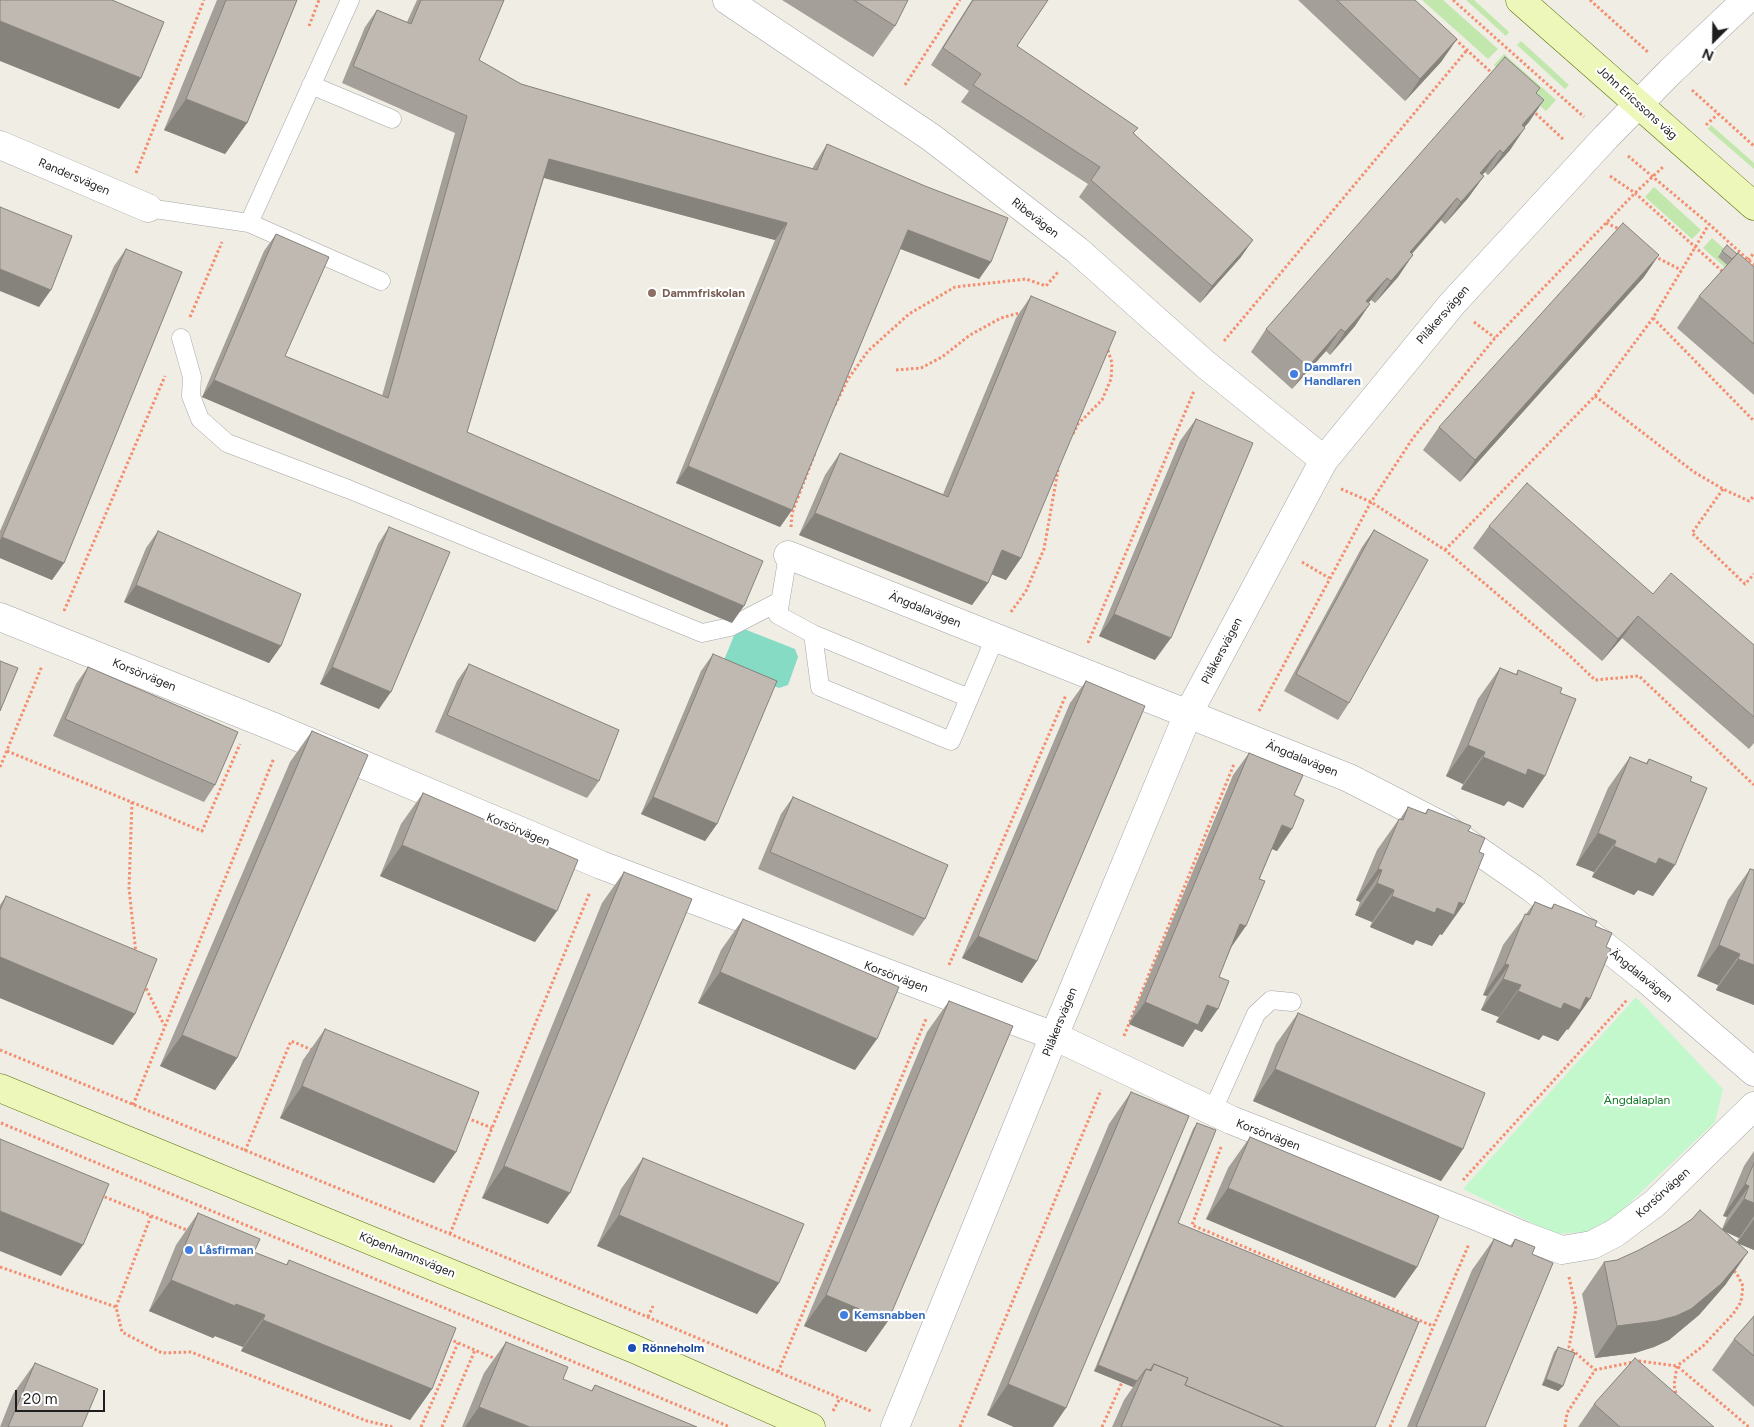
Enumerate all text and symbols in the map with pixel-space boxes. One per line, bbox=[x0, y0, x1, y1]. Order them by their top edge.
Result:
north arrow bbox=[1689, 15, 1739, 65]
text: N bbox=[1700, 44, 1716, 64]
street label: John Ericssons väg bbox=[1594, 63, 1680, 143]
street label: Randersvägen bbox=[36, 155, 112, 199]
street label: Ribevägen bbox=[1008, 195, 1062, 241]
street label: Pilåkersvägen bbox=[1414, 283, 1472, 347]
place label: Dammfriskolan bbox=[662, 286, 745, 300]
marker: Dammfriskolan bbox=[646, 287, 658, 299]
place label: Dammfri Handlaren bbox=[1304, 360, 1361, 388]
marker: Dammfri Handlaren bbox=[1288, 368, 1300, 380]
street label: Ängdalavägen bbox=[887, 589, 963, 631]
street label: Pilåkersvägen bbox=[1199, 615, 1245, 687]
street label: Korsörvägen bbox=[110, 656, 178, 694]
street label: Ängdalavägen bbox=[1264, 738, 1340, 780]
street label: Korsörvägen bbox=[484, 810, 552, 850]
street label: Ängdalavägen bbox=[1607, 946, 1675, 1006]
street label: Korsörvägen bbox=[862, 958, 930, 996]
street label: Pilåkersvägen bbox=[1040, 985, 1080, 1059]
park label: Ängdalaplan bbox=[1604, 1093, 1670, 1107]
street label: Korsörvägen bbox=[1234, 1116, 1302, 1154]
street label: Korsörvägen bbox=[1633, 1165, 1693, 1221]
street label: Köpenhamnsvägen bbox=[357, 1229, 457, 1281]
place label: Låsfirman bbox=[199, 1243, 253, 1257]
marker: Låsfirman bbox=[183, 1244, 195, 1256]
place label: Kemsnabben bbox=[854, 1308, 925, 1322]
marker: Kemsnabben bbox=[838, 1309, 850, 1321]
place label: Rönneholm bbox=[642, 1341, 704, 1355]
marker: Rönneholm bbox=[626, 1342, 638, 1354]
scale bar bbox=[18, 1380, 108, 1412]
text: 20 m bbox=[23, 1390, 57, 1408]

